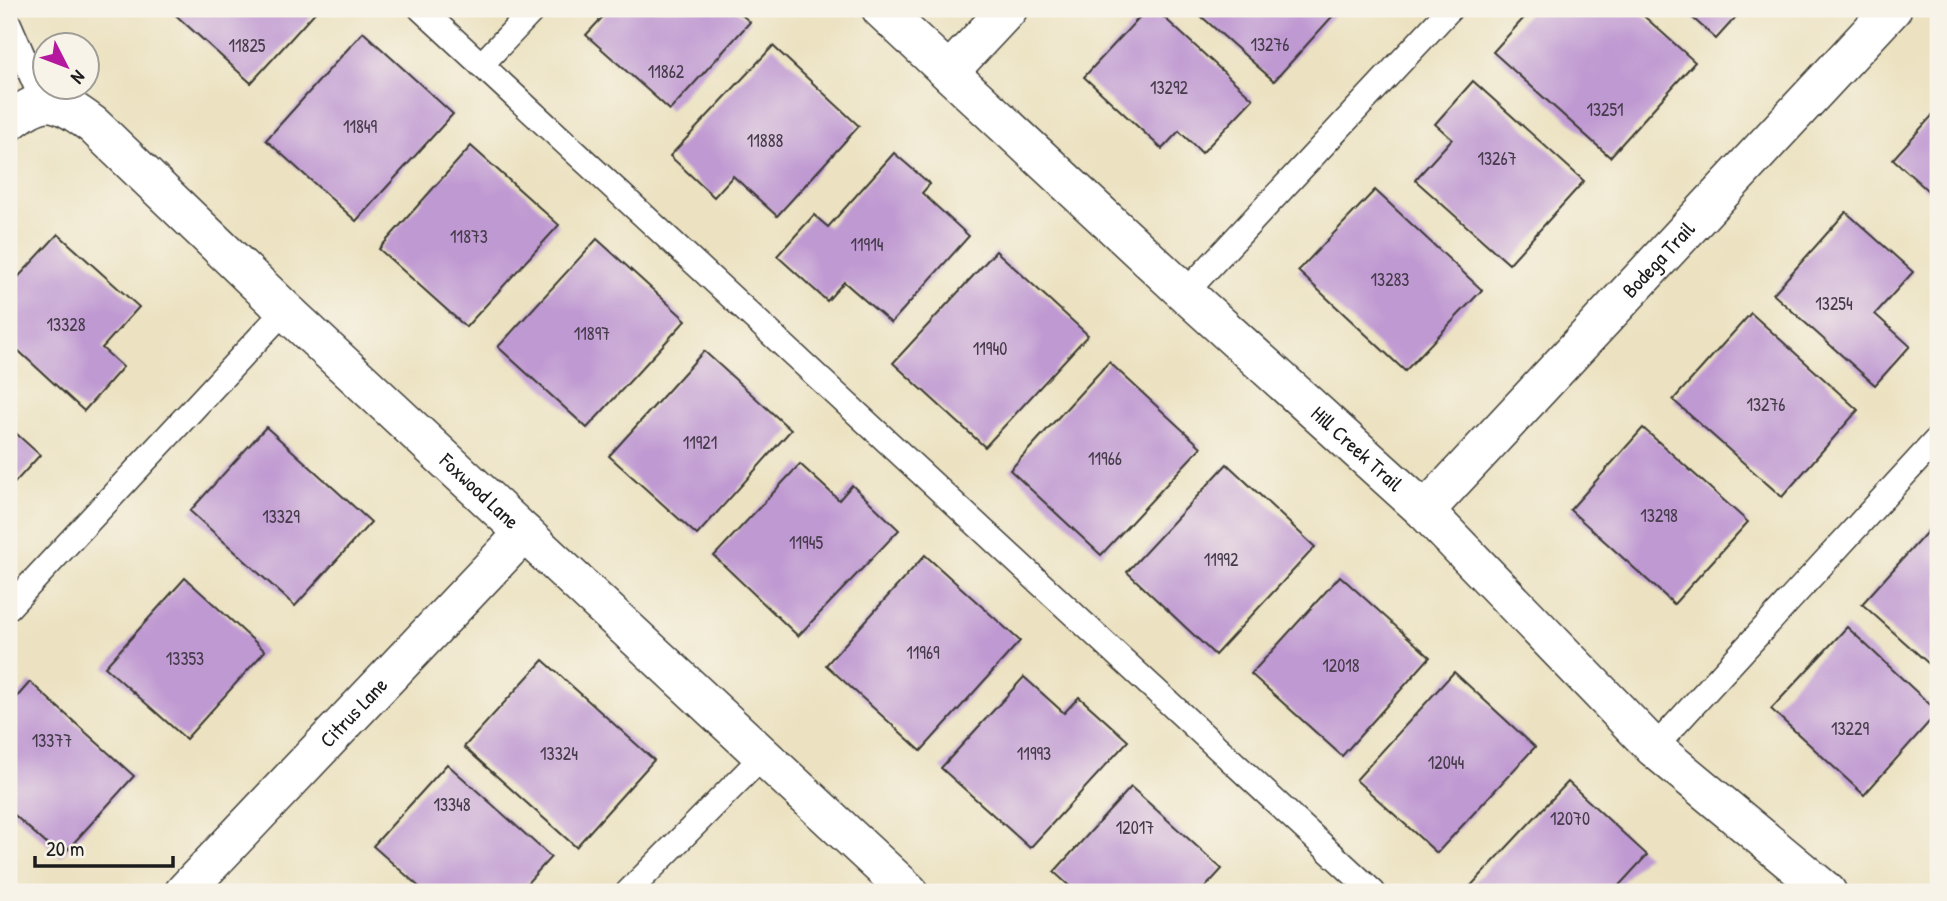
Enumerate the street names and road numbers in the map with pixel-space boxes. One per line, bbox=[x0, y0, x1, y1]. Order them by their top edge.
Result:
street label: Bodega Trail bbox=[1615, 215, 1701, 304]
street label: Hill Creek Trail bbox=[1305, 399, 1410, 498]
street label: Foxwood Lane bbox=[433, 446, 526, 535]
street label: Citrus Lane bbox=[313, 671, 394, 754]

